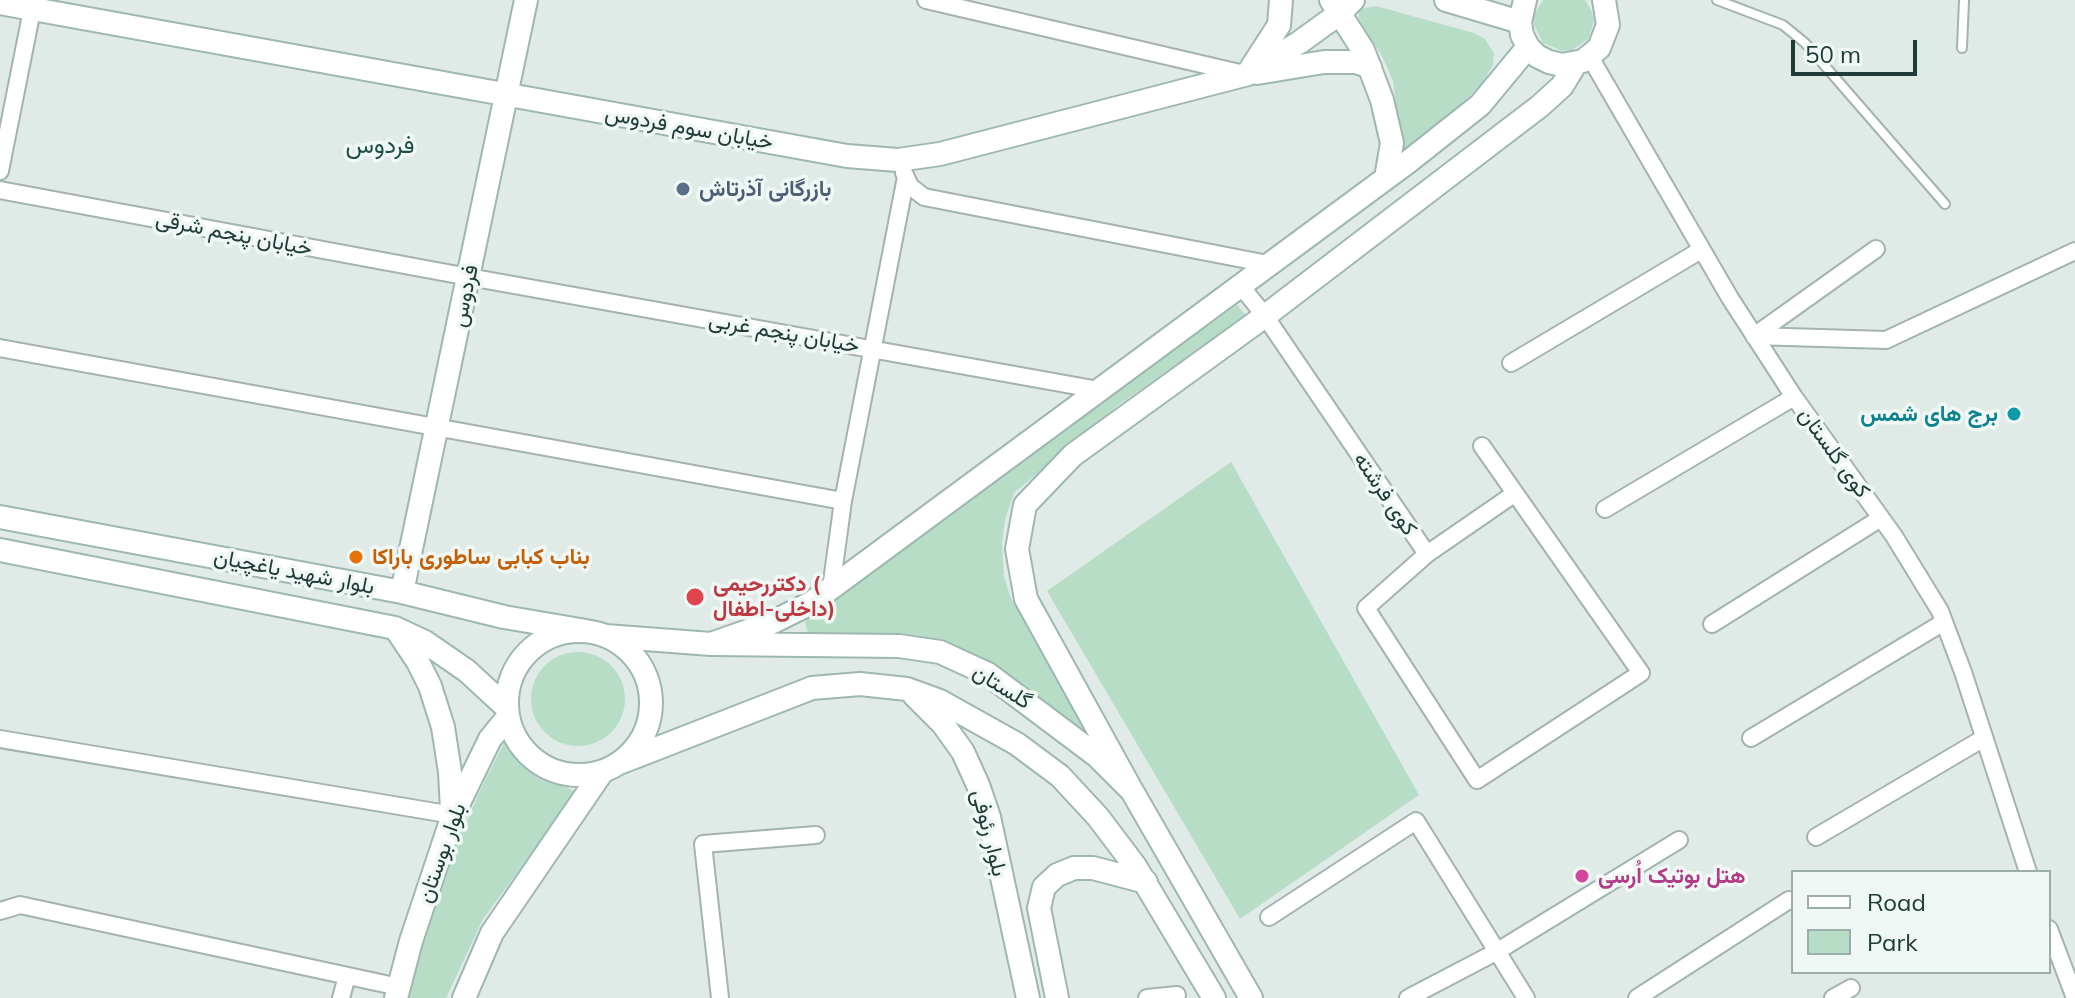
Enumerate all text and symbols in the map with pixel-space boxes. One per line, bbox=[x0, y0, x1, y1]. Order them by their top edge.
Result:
scale bar bbox=[1795, 24, 1921, 74]
text: 50 m bbox=[1805, 39, 1861, 69]
street label: خیابان سوم فردوس bbox=[603, 100, 775, 156]
district label: فردوس bbox=[346, 132, 414, 160]
place label: بازرگانی آذرتاش bbox=[699, 176, 831, 202]
marker: بازرگانی آذرتاش bbox=[674, 180, 692, 198]
street label: خیابان پنجم شرقی bbox=[153, 206, 315, 262]
street label: فردوس bbox=[446, 262, 484, 330]
street label: خیابان پنجم غربی bbox=[707, 307, 861, 359]
place label: برج های شمس bbox=[1860, 401, 1998, 427]
street label: کوی گلستان bbox=[1792, 403, 1876, 503]
marker: برج های شمس bbox=[2005, 405, 2023, 423]
street label: کوی فرشته bbox=[1348, 447, 1422, 541]
street label: بلوار شهید یاغچیان bbox=[211, 543, 377, 601]
place label: بناب کبابی ساطوری باراکا bbox=[372, 544, 590, 570]
marker: بناب کبابی ساطوری باراکا bbox=[347, 548, 365, 566]
place label: دکتررحیمی ( داخلی-اطفال) bbox=[713, 571, 835, 622]
marker: دکتررحیمی ( داخلی-اطفال) bbox=[684, 586, 706, 608]
street label: گلستان bbox=[968, 659, 1036, 715]
street label: بلوار رئوفی bbox=[965, 787, 1013, 879]
street label: بلوار بوستان bbox=[412, 799, 472, 907]
place label: هتل بوتیک اُرسی bbox=[1598, 863, 1745, 889]
marker: هتل بوتیک اُرسی bbox=[1573, 867, 1591, 885]
legend bbox=[1791, 870, 2051, 974]
text: Road bbox=[1867, 887, 1926, 917]
text: Park bbox=[1867, 927, 1918, 957]

